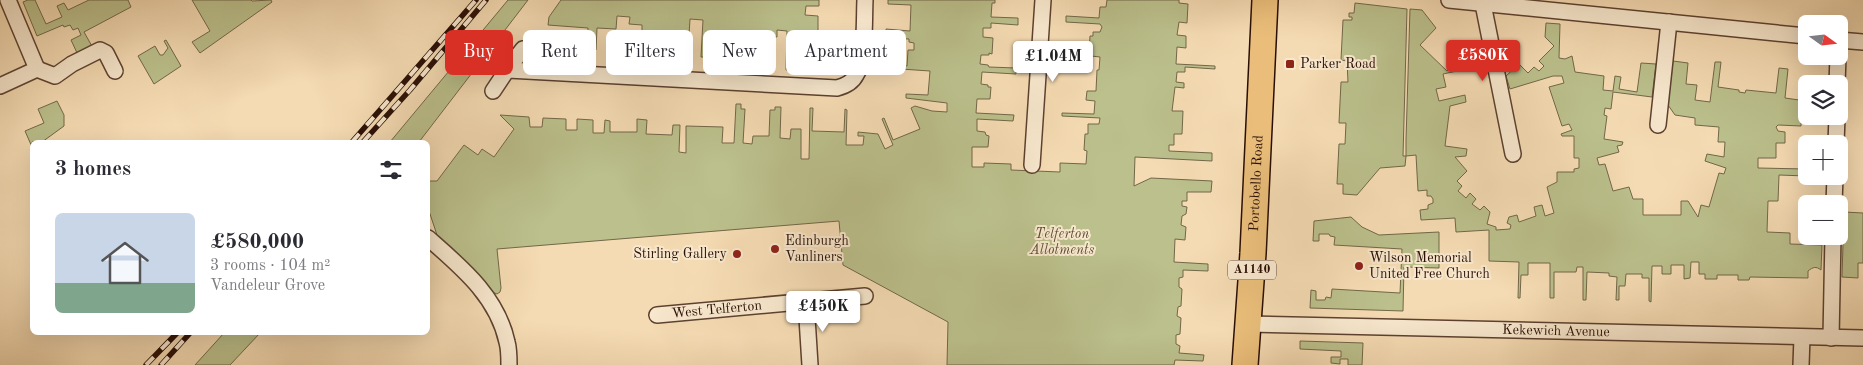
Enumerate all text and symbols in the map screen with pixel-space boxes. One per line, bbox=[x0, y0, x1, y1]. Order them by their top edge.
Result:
north arrow bbox=[1798, 15, 1848, 65]
map controls bbox=[1798, 15, 1848, 245]
chip: Buy bbox=[445, 30, 513, 75]
chip: Rent bbox=[523, 30, 596, 75]
chip: Filters bbox=[606, 30, 693, 75]
chip: New bbox=[703, 30, 776, 75]
chip: Apartment bbox=[786, 30, 906, 75]
pin: £580K bbox=[1448, 39, 1518, 82]
pin: £1.04M bbox=[1012, 41, 1094, 83]
text: £580K bbox=[1457, 48, 1509, 64]
text: £1.04M bbox=[1024, 49, 1082, 65]
place label: Parker Road bbox=[1300, 57, 1376, 71]
marker: Parker Road bbox=[1284, 58, 1296, 70]
button: layers bbox=[1798, 75, 1848, 125]
street label: Portobello Road bbox=[1247, 135, 1266, 232]
button: + bbox=[1798, 135, 1848, 185]
icon: filters bbox=[377, 156, 405, 184]
text: 3 homes bbox=[55, 159, 131, 180]
button: − bbox=[1798, 195, 1848, 245]
park label: Telferton Allotments bbox=[1029, 227, 1094, 257]
text: £580,000 bbox=[210, 232, 304, 253]
icon: home bbox=[95, 233, 155, 293]
place label: Edinburgh Vanliners bbox=[785, 234, 849, 264]
marker: Edinburgh Vanliners bbox=[769, 243, 781, 255]
place label: Stirling Gallery bbox=[633, 247, 728, 261]
marker: Stirling Gallery bbox=[731, 248, 743, 260]
place label: Wilson Memorial United Free Church bbox=[1369, 251, 1490, 281]
text: 3 rooms · 104 m² bbox=[210, 258, 330, 274]
road number: A1140 bbox=[1228, 260, 1276, 280]
marker: Wilson Memorial United Free Church bbox=[1353, 260, 1365, 272]
text: Vandeleur Grove bbox=[210, 278, 325, 294]
pin: £450K bbox=[788, 290, 858, 333]
street label: West Telferton bbox=[671, 298, 763, 321]
text: £450K bbox=[797, 299, 849, 315]
street label: Kekewich Avenue bbox=[1502, 323, 1610, 339]

